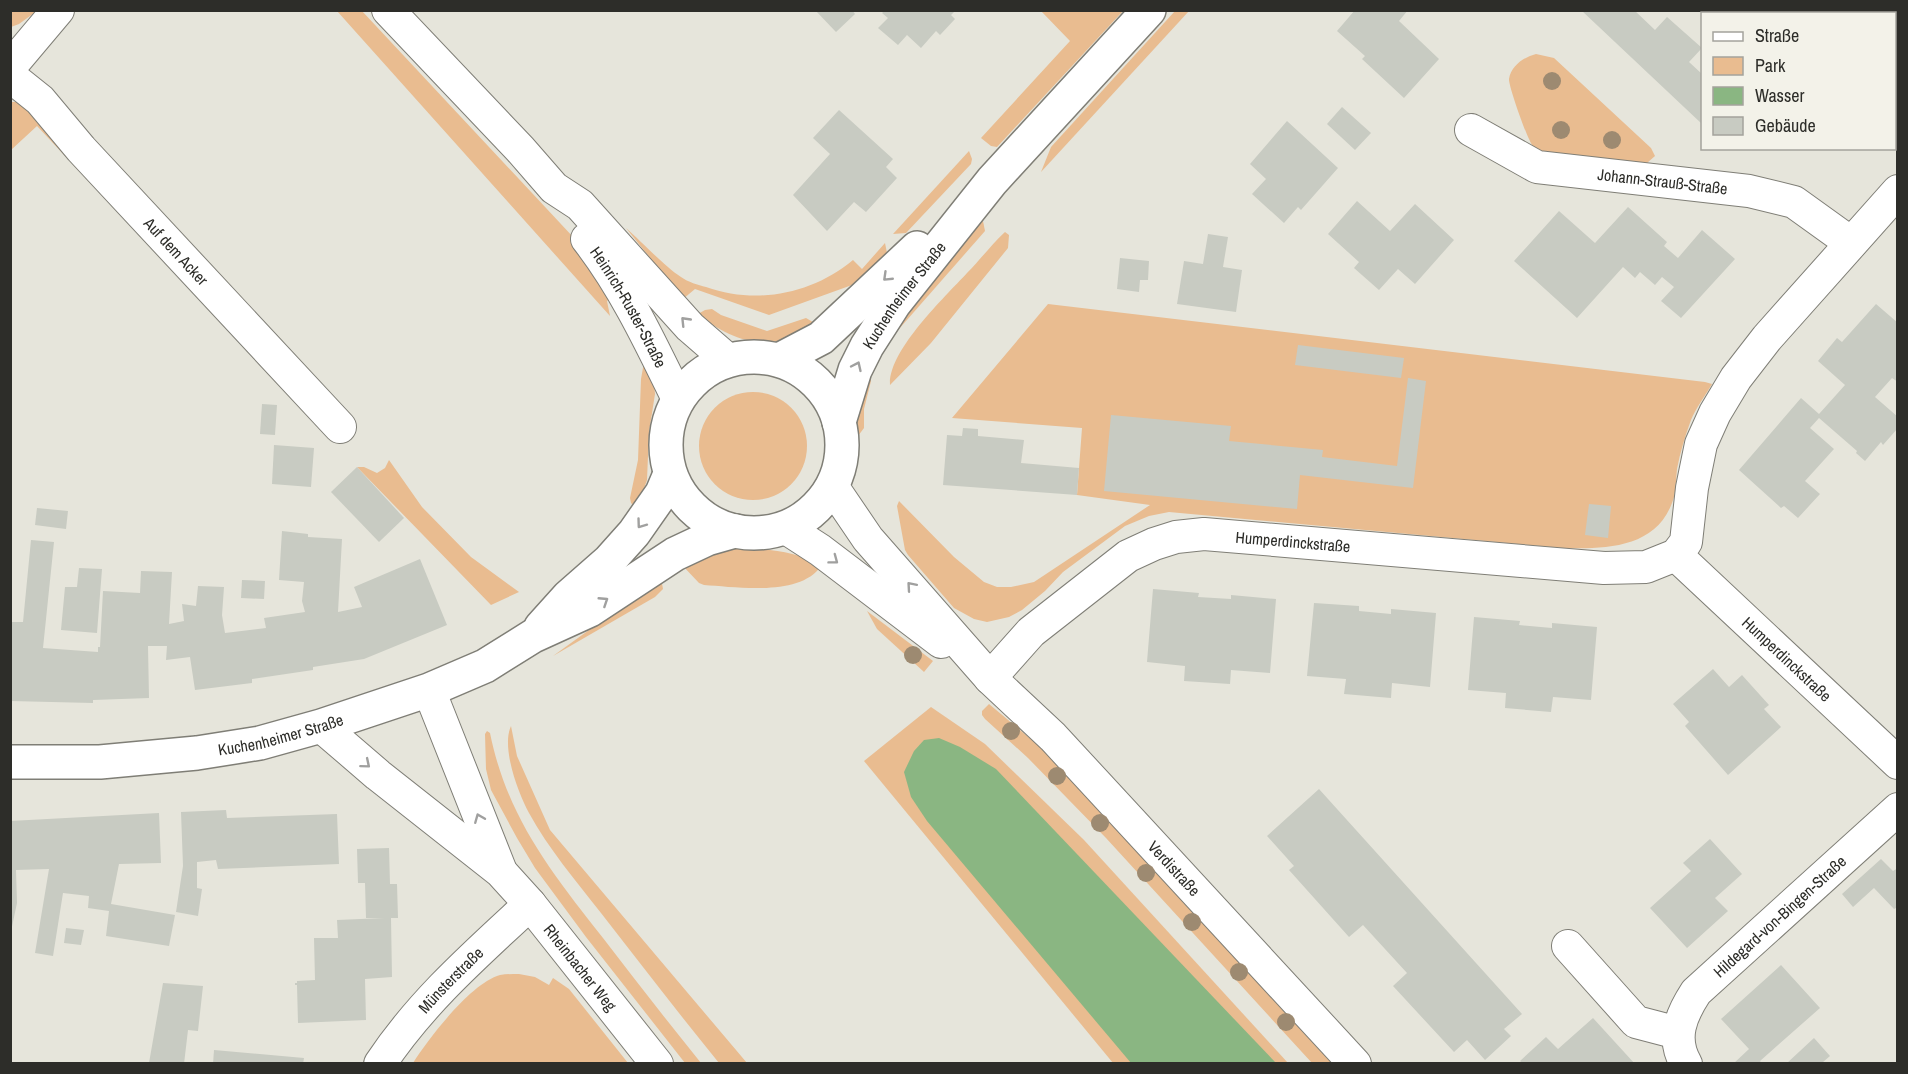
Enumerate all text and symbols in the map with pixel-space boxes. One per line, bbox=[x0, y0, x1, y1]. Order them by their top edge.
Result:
legend bbox=[1701, 12, 1896, 150]
text: Straße bbox=[1755, 23, 1799, 48]
text: Park bbox=[1755, 53, 1786, 78]
text: Wasser bbox=[1755, 83, 1805, 108]
text: Gebäude bbox=[1755, 113, 1816, 138]
street label: Johann-Strauß-Straße bbox=[1596, 163, 1729, 199]
street label: Auf dem Acker bbox=[138, 212, 214, 290]
street label: Kuchenheimer Straße bbox=[857, 237, 951, 353]
street label: Heinrich-Ruster-Straße bbox=[585, 242, 672, 371]
one-way arrow bbox=[883, 270, 893, 281]
one-way arrow bbox=[681, 317, 692, 327]
one-way arrow bbox=[850, 362, 862, 373]
one-way arrow bbox=[637, 518, 648, 529]
street label: Humperdinckstraße bbox=[1235, 526, 1351, 557]
one-way arrow bbox=[828, 553, 839, 564]
one-way arrow bbox=[907, 582, 918, 593]
one-way arrow bbox=[597, 597, 608, 608]
street label: Humperdinckstraße bbox=[1737, 611, 1837, 706]
street label: Kuchenheimer Straße bbox=[216, 708, 346, 761]
one-way arrow bbox=[359, 757, 370, 768]
one-way arrow bbox=[474, 813, 486, 824]
street label: Verdistraße bbox=[1143, 836, 1205, 901]
street label: Hildegard-von-Bingen-Straße bbox=[1708, 850, 1851, 982]
street label: Rheinbacher Weg bbox=[539, 919, 622, 1016]
street label: Münsterstraße bbox=[413, 942, 488, 1018]

